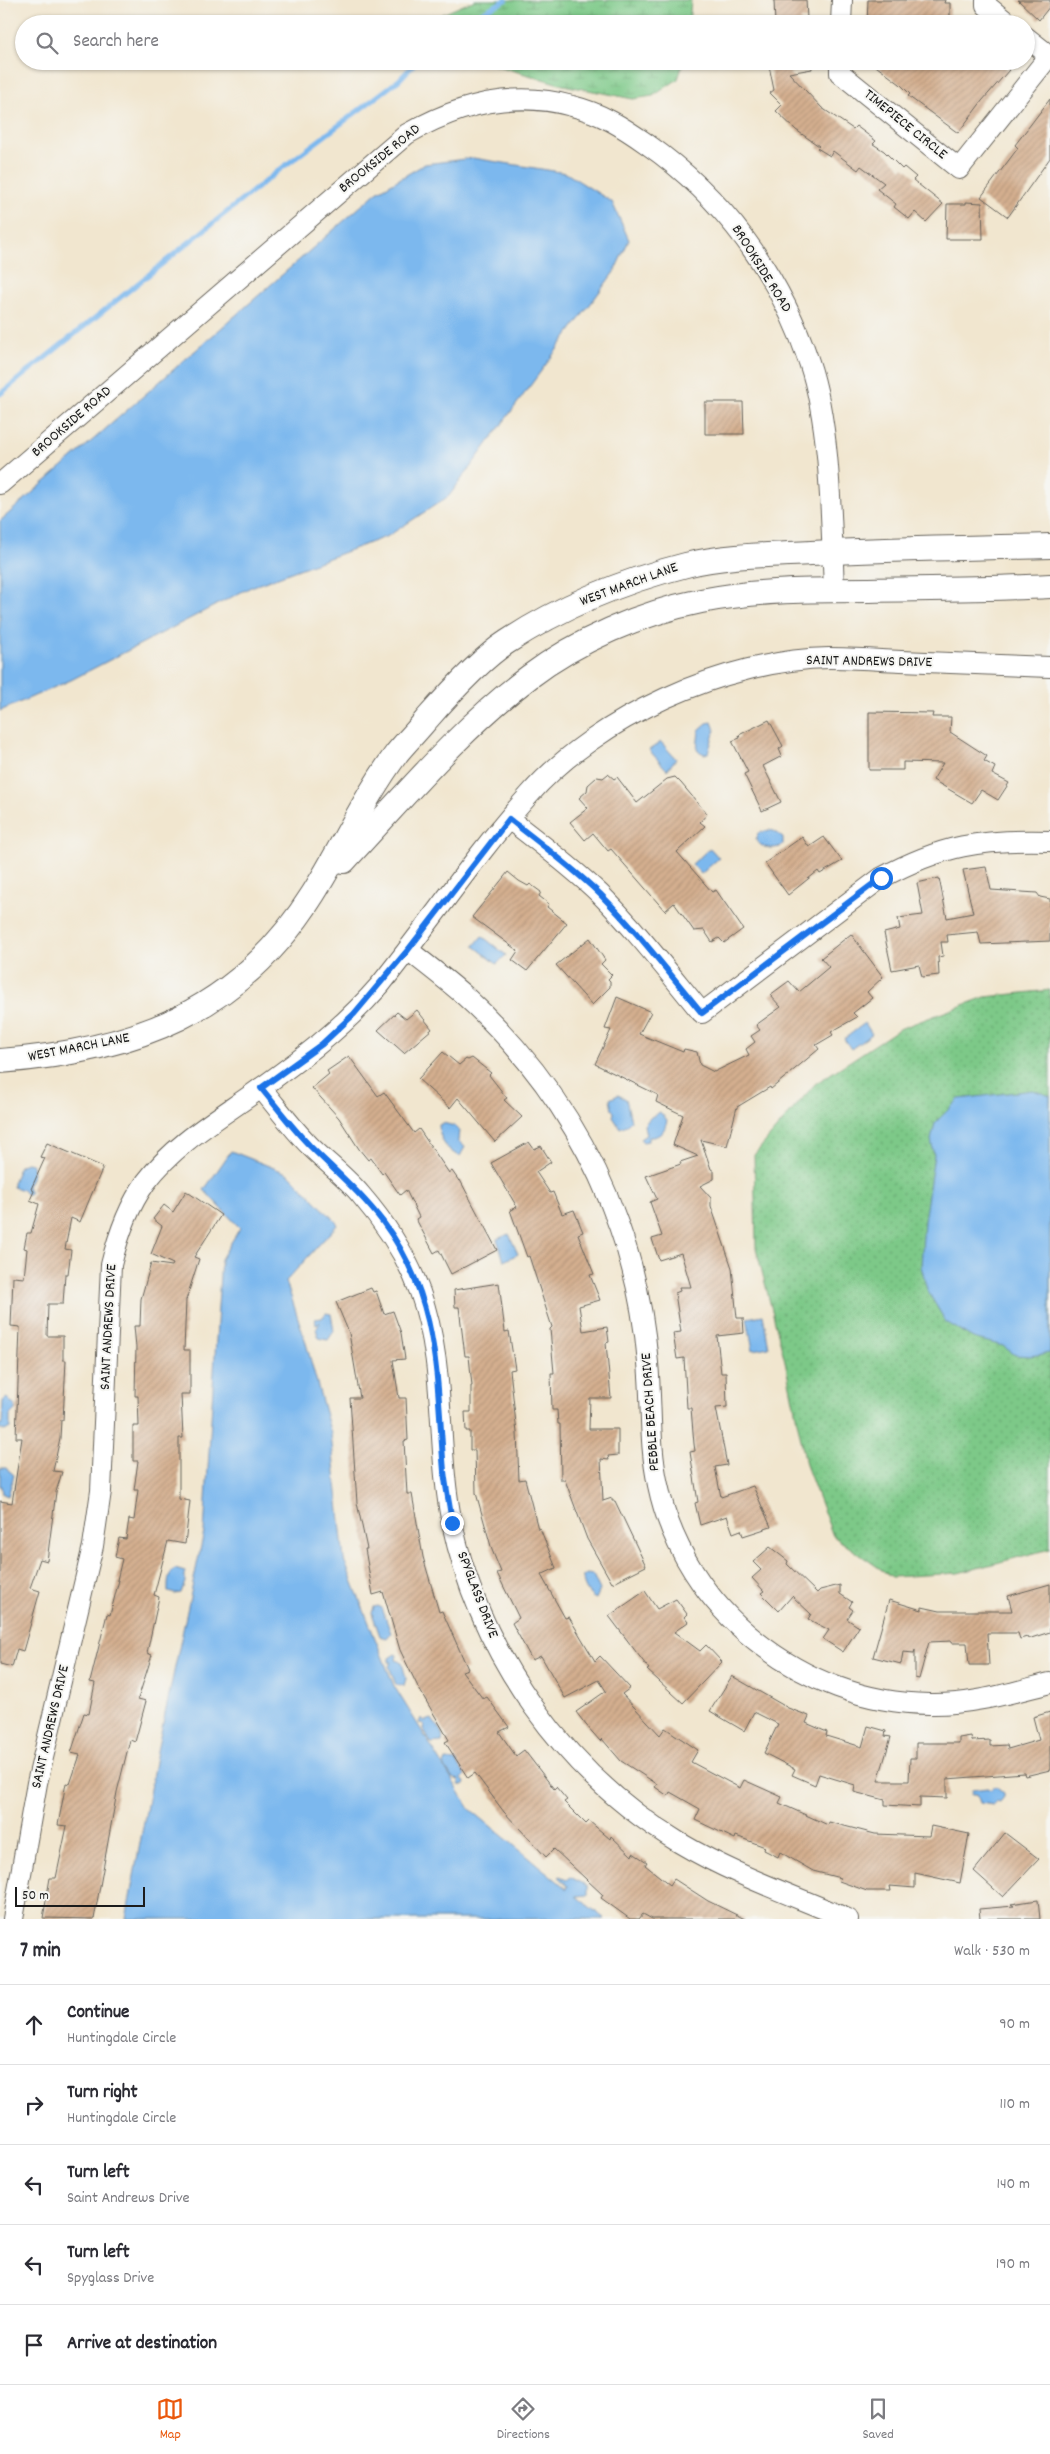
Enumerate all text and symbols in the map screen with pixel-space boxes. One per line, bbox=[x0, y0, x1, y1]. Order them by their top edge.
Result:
search box bbox=[15, 15, 1035, 70]
icon: search bbox=[33, 29, 61, 57]
text: Search here bbox=[73, 29, 159, 56]
street label: TIMEPIECE CIRCLE bbox=[858, 84, 952, 166]
street label: BROOKSIDE ROAD bbox=[334, 119, 426, 199]
street label: BROOKSIDE ROAD bbox=[725, 221, 797, 317]
street label: BROOKSIDE ROAD bbox=[27, 381, 117, 463]
street label: WEST MARCH LANE bbox=[577, 557, 681, 613]
street label: SAINT ANDREWS DRIVE bbox=[806, 650, 932, 674]
route start bbox=[870, 867, 893, 890]
street label: WEST MARCH LANE bbox=[26, 1027, 132, 1069]
street label: SAINT ANDREWS DRIVE bbox=[95, 1263, 123, 1391]
street label: PEBBLE BEACH DRIVE bbox=[636, 1352, 666, 1472]
route end bbox=[441, 1512, 464, 1535]
street label: SPYGLASS DRIVE bbox=[450, 1548, 504, 1642]
street label: SAINT ANDREWS DRIVE bbox=[26, 1663, 76, 1791]
scale bar bbox=[15, 1884, 145, 1907]
text: 50 m bbox=[22, 1886, 49, 1906]
text: 7 min bbox=[20, 1937, 61, 1967]
text: Walk · 530 m bbox=[954, 1940, 1030, 1963]
text: Continue bbox=[67, 2000, 129, 2027]
icon: ahead bbox=[20, 2011, 48, 2039]
text: 90 m bbox=[999, 2013, 1030, 2036]
text: Huntingdale Circle bbox=[67, 2027, 176, 2050]
text: Turn right bbox=[67, 2080, 138, 2107]
icon: right bbox=[20, 2091, 48, 2119]
text: 110 m bbox=[1000, 2093, 1030, 2116]
text: Huntingdale Circle bbox=[67, 2107, 176, 2130]
text: Turn left bbox=[67, 2160, 130, 2187]
icon: left bbox=[20, 2171, 48, 2199]
text: 140 m bbox=[996, 2173, 1030, 2196]
text: Saint Andrews Drive bbox=[67, 2187, 190, 2210]
text: Turn left bbox=[67, 2240, 130, 2267]
icon: left bbox=[20, 2251, 48, 2279]
text: 190 m bbox=[996, 2253, 1030, 2276]
text: Spyglass Drive bbox=[67, 2267, 154, 2290]
icon: arrive bbox=[20, 2331, 48, 2359]
text: Arrive at destination bbox=[67, 2331, 217, 2358]
tab: Map bbox=[156, 2395, 184, 2445]
tab: Directions bbox=[497, 2395, 550, 2445]
tab: Saved bbox=[862, 2395, 894, 2445]

